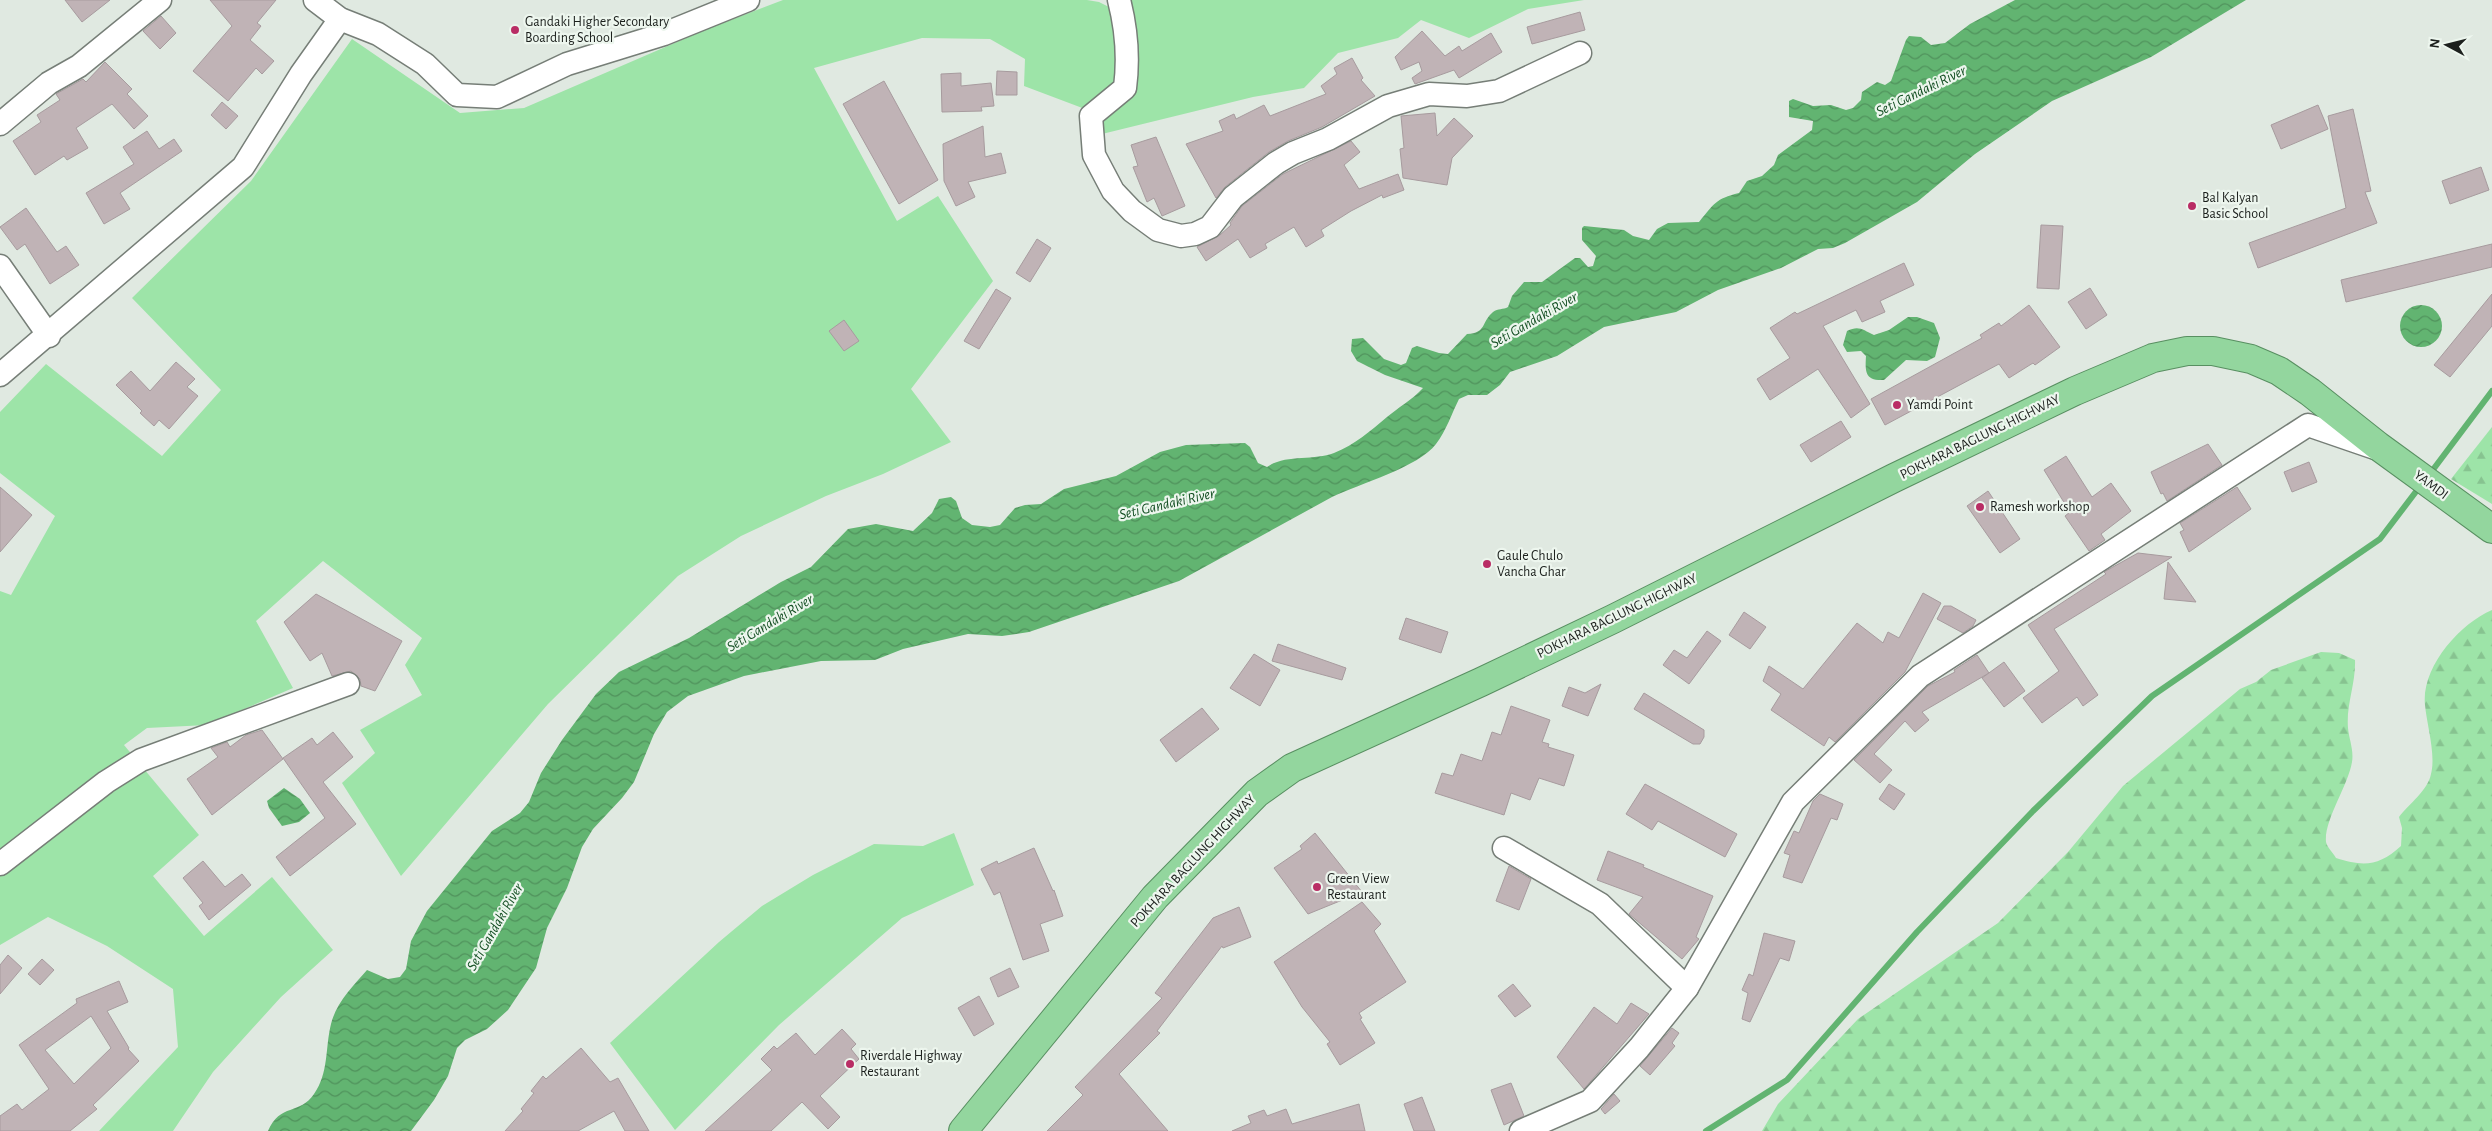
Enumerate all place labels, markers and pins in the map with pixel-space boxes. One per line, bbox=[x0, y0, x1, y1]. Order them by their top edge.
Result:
place label: Gandaki Higher Secondary Boarding School bbox=[525, 15, 669, 45]
marker: Gandaki Higher Secondary Boarding School bbox=[509, 24, 521, 36]
place label: Bal Kalyan Basic School bbox=[2202, 191, 2268, 221]
marker: Bal Kalyan Basic School bbox=[2186, 200, 2198, 212]
place label: Yamdi Point bbox=[1907, 398, 1973, 412]
marker: Yamdi Point bbox=[1891, 399, 1903, 411]
place label: Ramesh workshop bbox=[1990, 500, 2090, 514]
marker: Ramesh workshop bbox=[1974, 501, 1986, 513]
place label: Gaule Chulo Vancha Ghar bbox=[1497, 549, 1566, 579]
marker: Gaule Chulo Vancha Ghar bbox=[1481, 558, 1493, 570]
place label: Green View Restaurant bbox=[1327, 872, 1390, 902]
marker: Green View Restaurant bbox=[1311, 881, 1323, 893]
place label: Riverdale Highway Restaurant bbox=[860, 1049, 962, 1079]
marker: Riverdale Highway Restaurant bbox=[844, 1058, 856, 1070]

